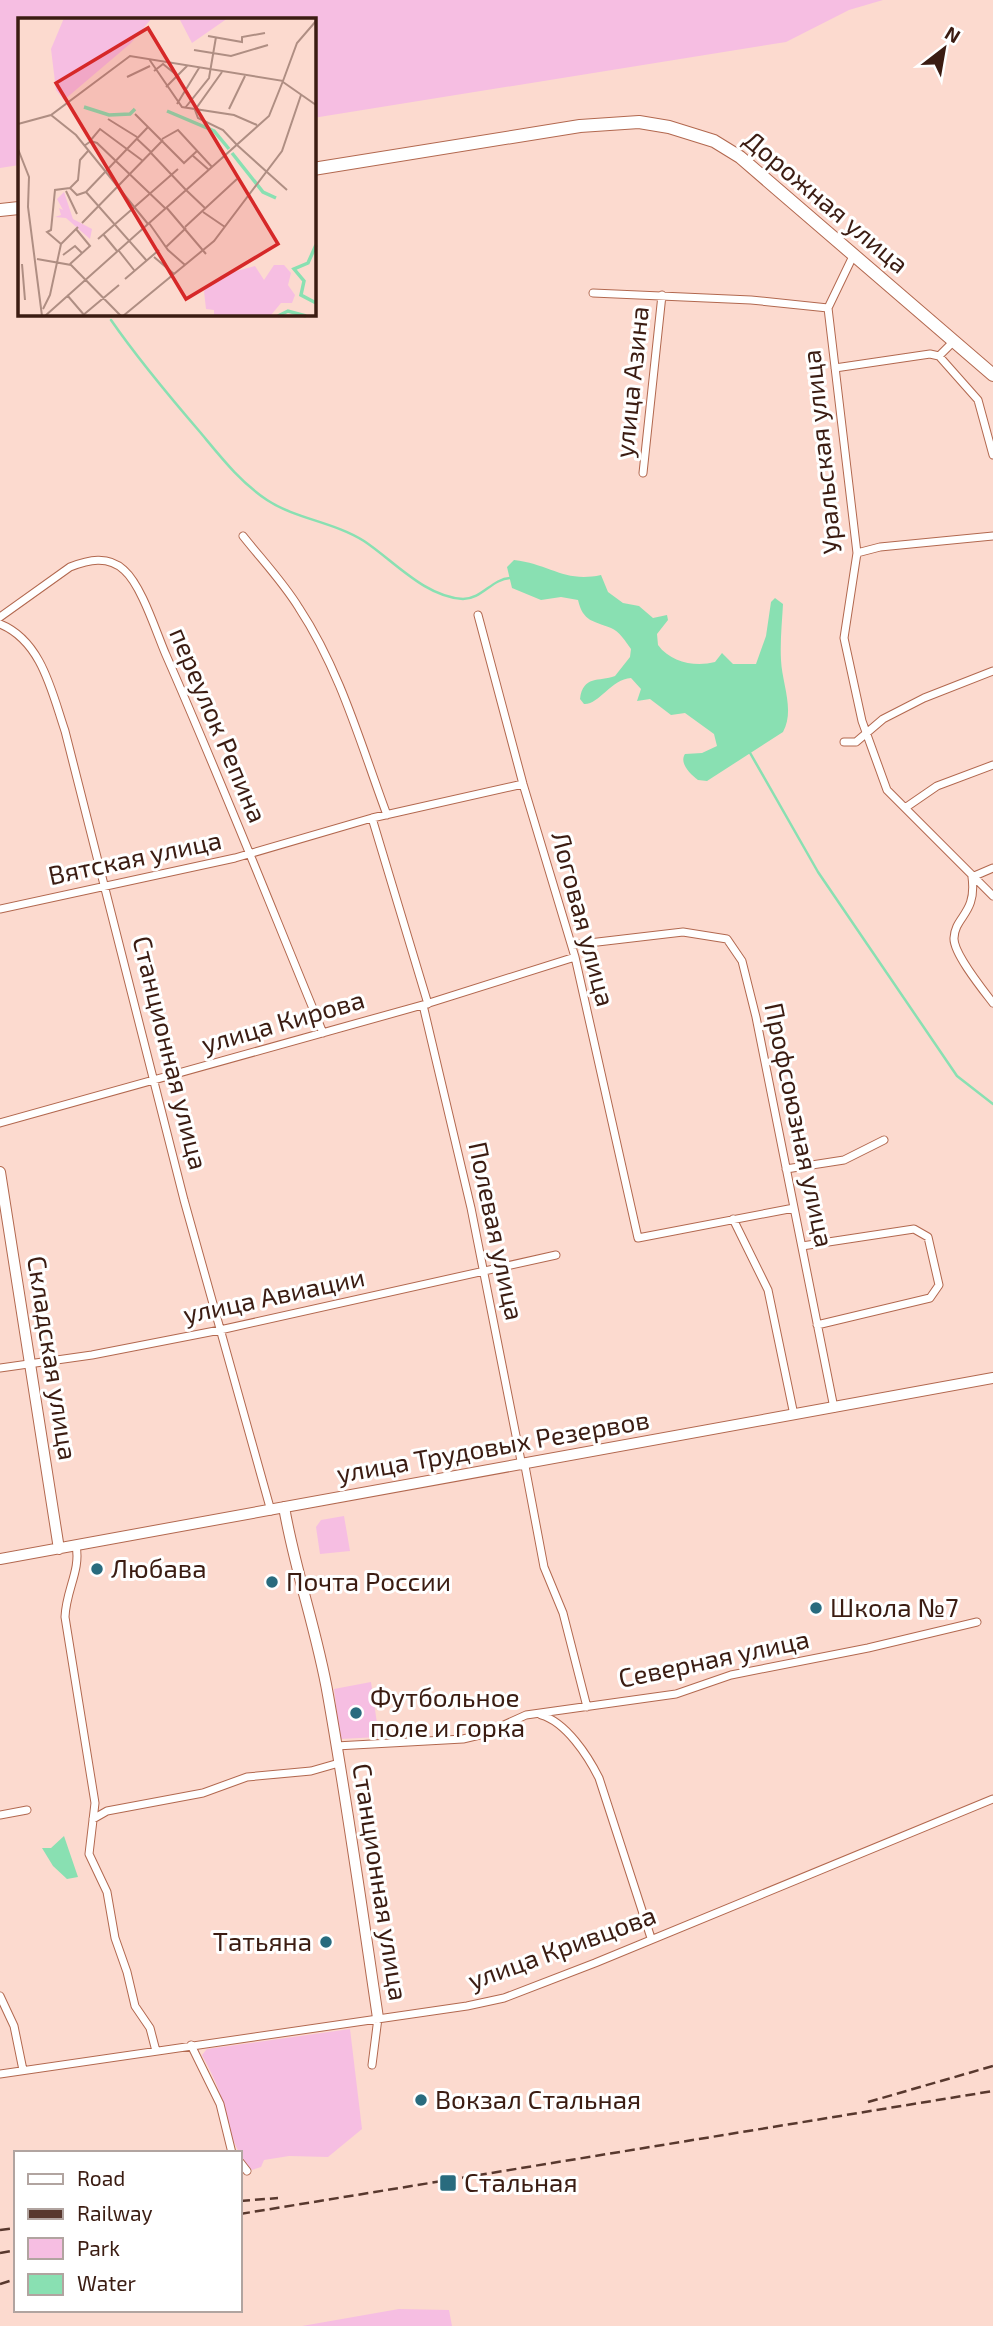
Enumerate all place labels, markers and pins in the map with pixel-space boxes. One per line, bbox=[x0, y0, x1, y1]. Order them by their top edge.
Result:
place label: Любава bbox=[111, 1552, 207, 1583]
marker: Любава bbox=[89, 1561, 105, 1577]
place label: Почта России bbox=[286, 1565, 451, 1596]
marker: Почта России bbox=[264, 1574, 280, 1590]
place label: Школа №7 bbox=[830, 1591, 958, 1622]
marker: Школа №7 bbox=[808, 1600, 824, 1616]
place label: Футбольное поле и горка bbox=[370, 1681, 525, 1742]
marker: Футбольное поле и горка bbox=[348, 1705, 364, 1721]
place label: Татьяна bbox=[213, 1925, 312, 1956]
marker: Татьяна bbox=[318, 1934, 334, 1950]
place label: Вокзал Стальная bbox=[435, 2083, 641, 2114]
marker: Вокзал Стальная bbox=[413, 2092, 429, 2108]
place label: Стальная bbox=[464, 2166, 578, 2197]
marker: Стальная bbox=[438, 2173, 458, 2193]

